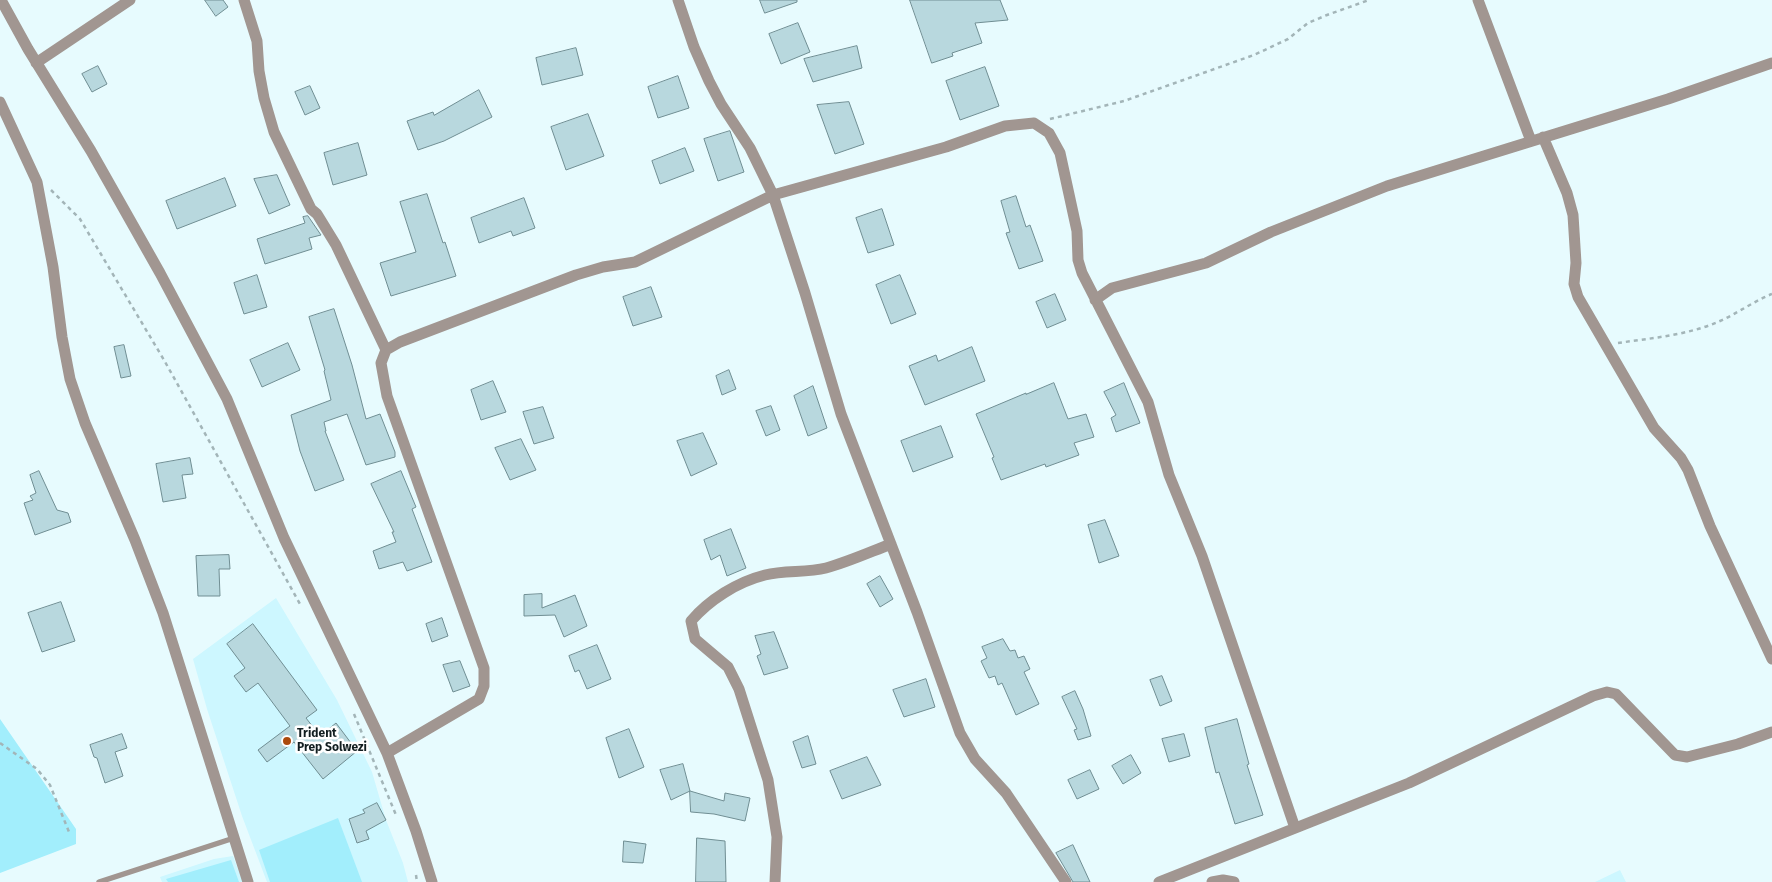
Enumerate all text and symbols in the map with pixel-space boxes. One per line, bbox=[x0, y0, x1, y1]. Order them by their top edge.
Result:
place label: Trident Prep Solwezi bbox=[297, 727, 367, 755]
marker: Trident Prep Solwezi bbox=[281, 735, 293, 747]

